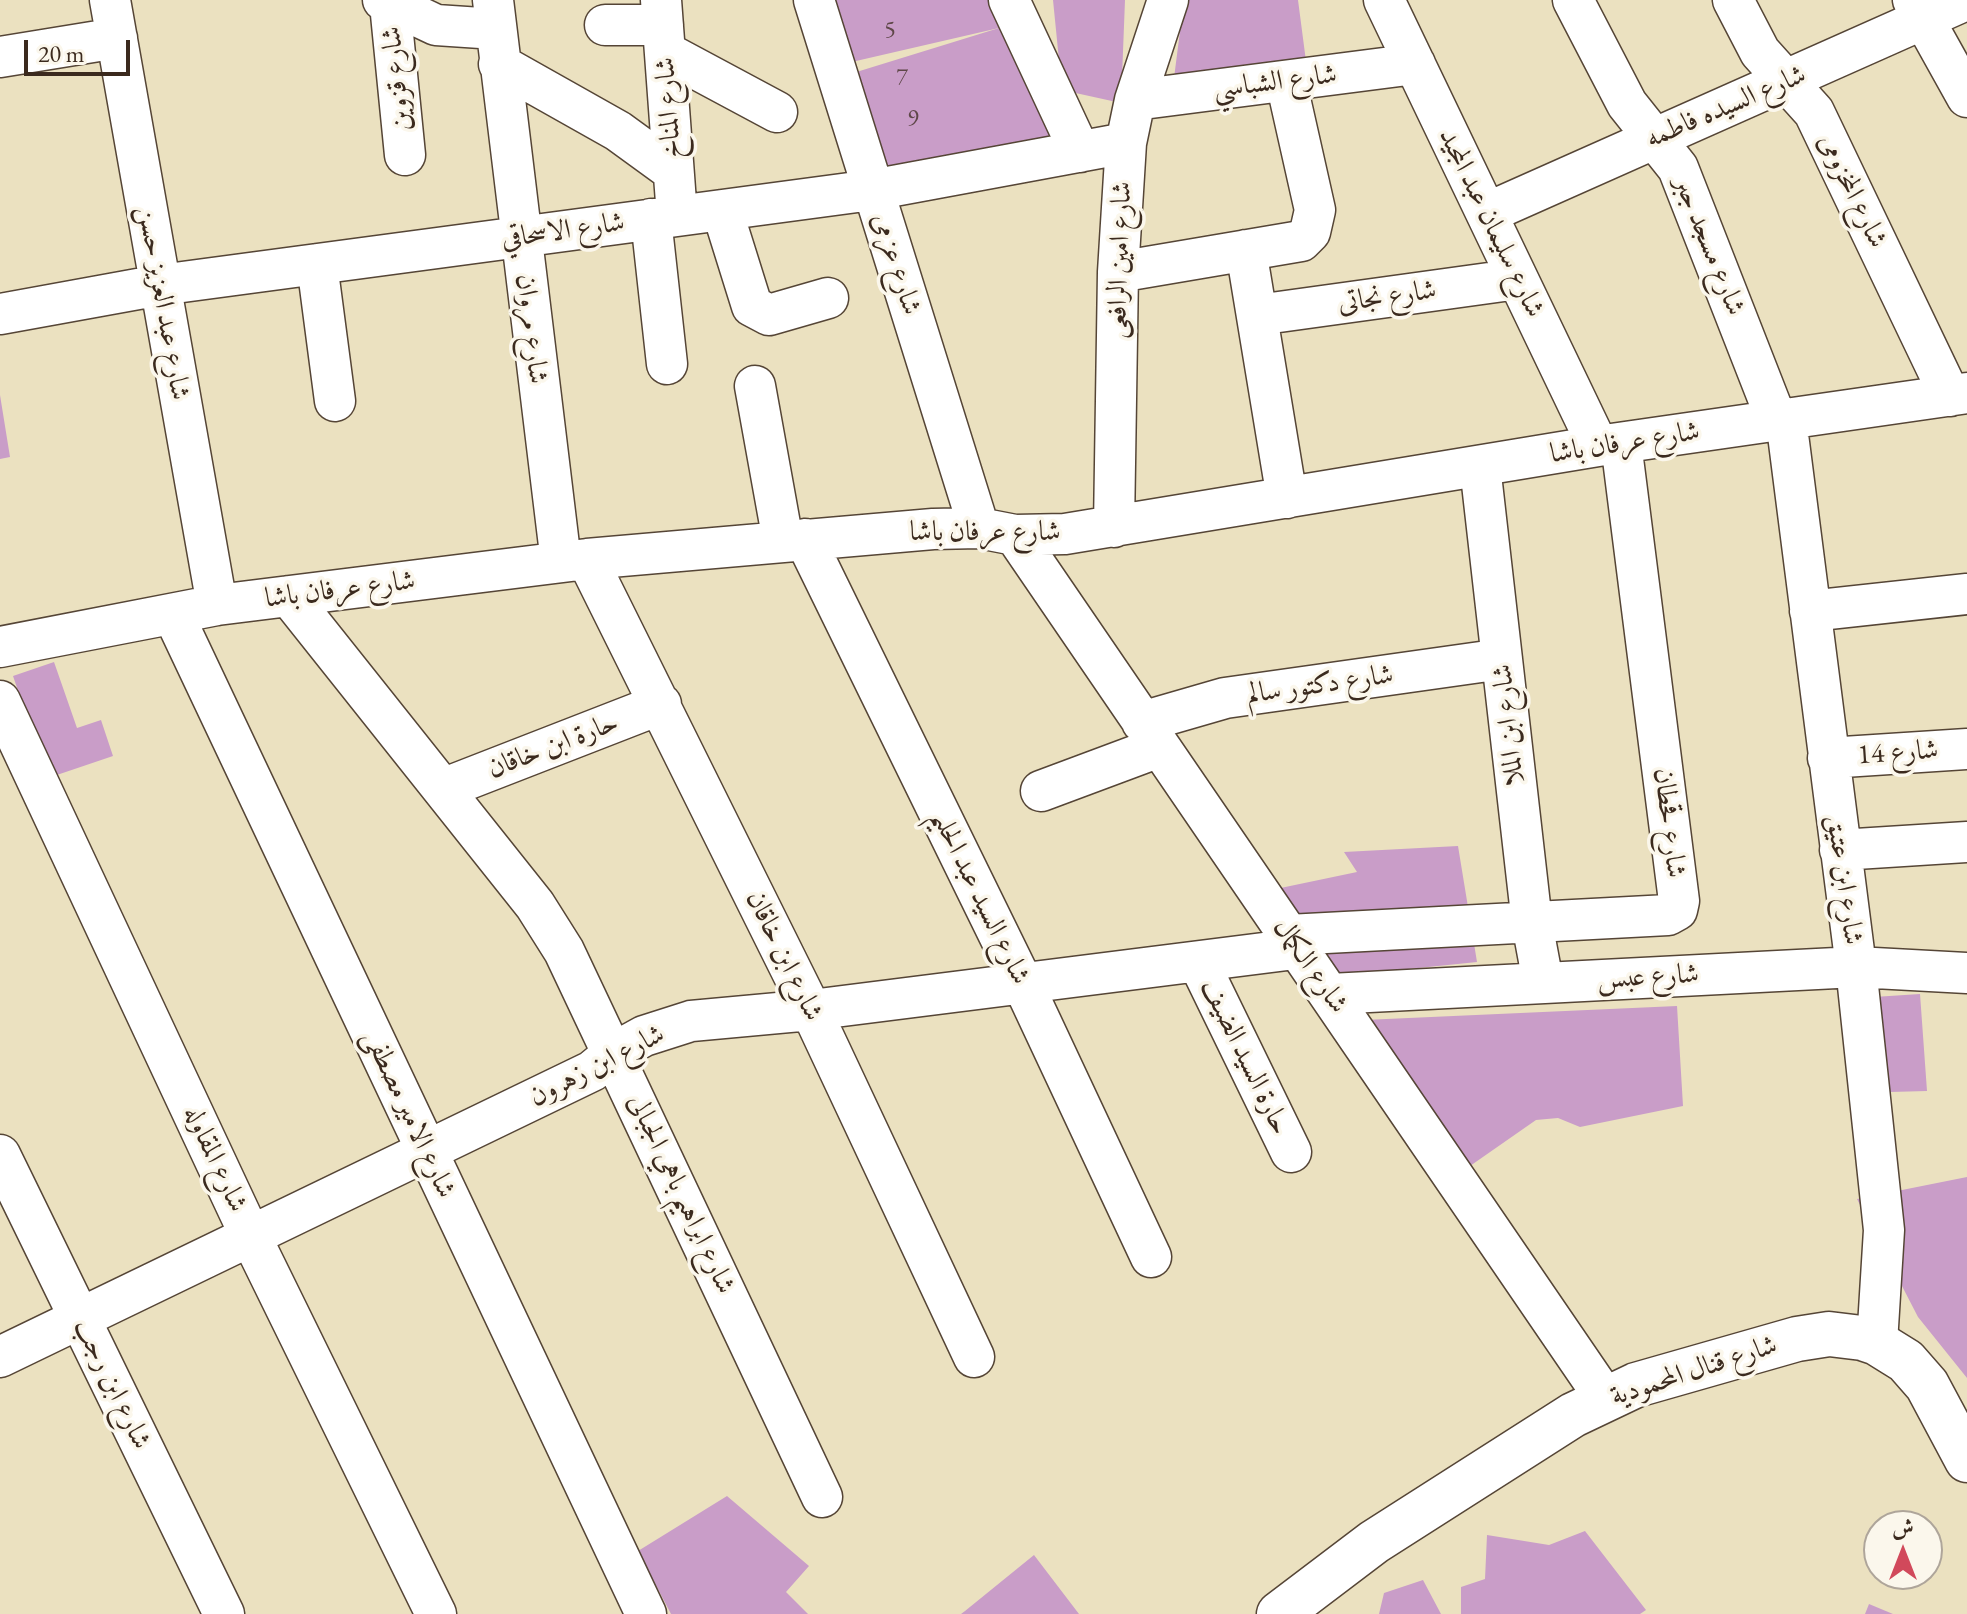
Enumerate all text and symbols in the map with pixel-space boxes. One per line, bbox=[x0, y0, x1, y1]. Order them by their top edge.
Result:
house number: 5 bbox=[884, 16, 896, 44]
scale bar bbox=[28, 24, 134, 74]
street label: شارع قزوين bbox=[375, 25, 419, 133]
text: 20 m bbox=[38, 38, 85, 69]
street label: شارع المناخ bbox=[649, 56, 689, 160]
street label: شارع الشباسي bbox=[1211, 58, 1339, 106]
street label: شارع السيده فاطمه bbox=[1641, 58, 1811, 156]
house number: 7 bbox=[896, 64, 908, 92]
house number: 9 bbox=[907, 105, 919, 133]
street label: شارع سليمان عبد المجيد bbox=[1431, 123, 1551, 323]
street label: شارع المخزومى bbox=[1810, 128, 1894, 254]
street label: شارع مسجد جبر bbox=[1666, 172, 1752, 320]
street label: شارع امين الرافعى bbox=[1100, 181, 1140, 339]
street label: شارع عبد العزيز حسن bbox=[129, 203, 197, 403]
street label: شارع الاسحاقي bbox=[499, 206, 627, 256]
street label: شارع عزمى bbox=[864, 209, 928, 319]
street label: شارع مروان bbox=[508, 272, 554, 386]
street label: شارع نجاتى bbox=[1336, 273, 1438, 321]
street label: شارع عرفان باشا bbox=[1548, 415, 1702, 471]
street label: شارع عرفان باشا bbox=[909, 515, 1061, 549]
street label: شارع عرفان باشا bbox=[263, 564, 417, 616]
street label: شارع دكتور سالم bbox=[1245, 658, 1395, 712]
street label: شارع ابن الملا bbox=[1486, 662, 1532, 788]
street label: حارة ابن خاقان bbox=[483, 706, 623, 786]
street label: شارع 14 bbox=[1856, 733, 1940, 773]
street label: شارع قحطان bbox=[1646, 766, 1692, 880]
street label: شارع السيد عبد الحليم bbox=[923, 804, 1037, 990]
street label: شارع ابن عتيق bbox=[1818, 813, 1870, 947]
street label: شارع ابن خاقان bbox=[738, 885, 830, 1027]
street label: شارع الكمال bbox=[1265, 912, 1355, 1020]
street label: شارع عبس bbox=[1596, 958, 1700, 996]
street label: حارة السيد الضيف bbox=[1193, 974, 1297, 1140]
street label: شارع ابن زهرون bbox=[524, 1018, 670, 1114]
street label: شارع الامير مصطفى bbox=[355, 1024, 463, 1204]
street label: شارع ابراهيم باهي الجبالى bbox=[620, 1089, 742, 1299]
street label: شارع المقاوله bbox=[176, 1100, 254, 1218]
street label: شارع ابن رجب bbox=[66, 1313, 158, 1455]
street label: شارع قنال المحمودية bbox=[1606, 1328, 1782, 1414]
north arrow bbox=[1863, 1510, 1943, 1590]
text: ش bbox=[1892, 1513, 1914, 1542]

